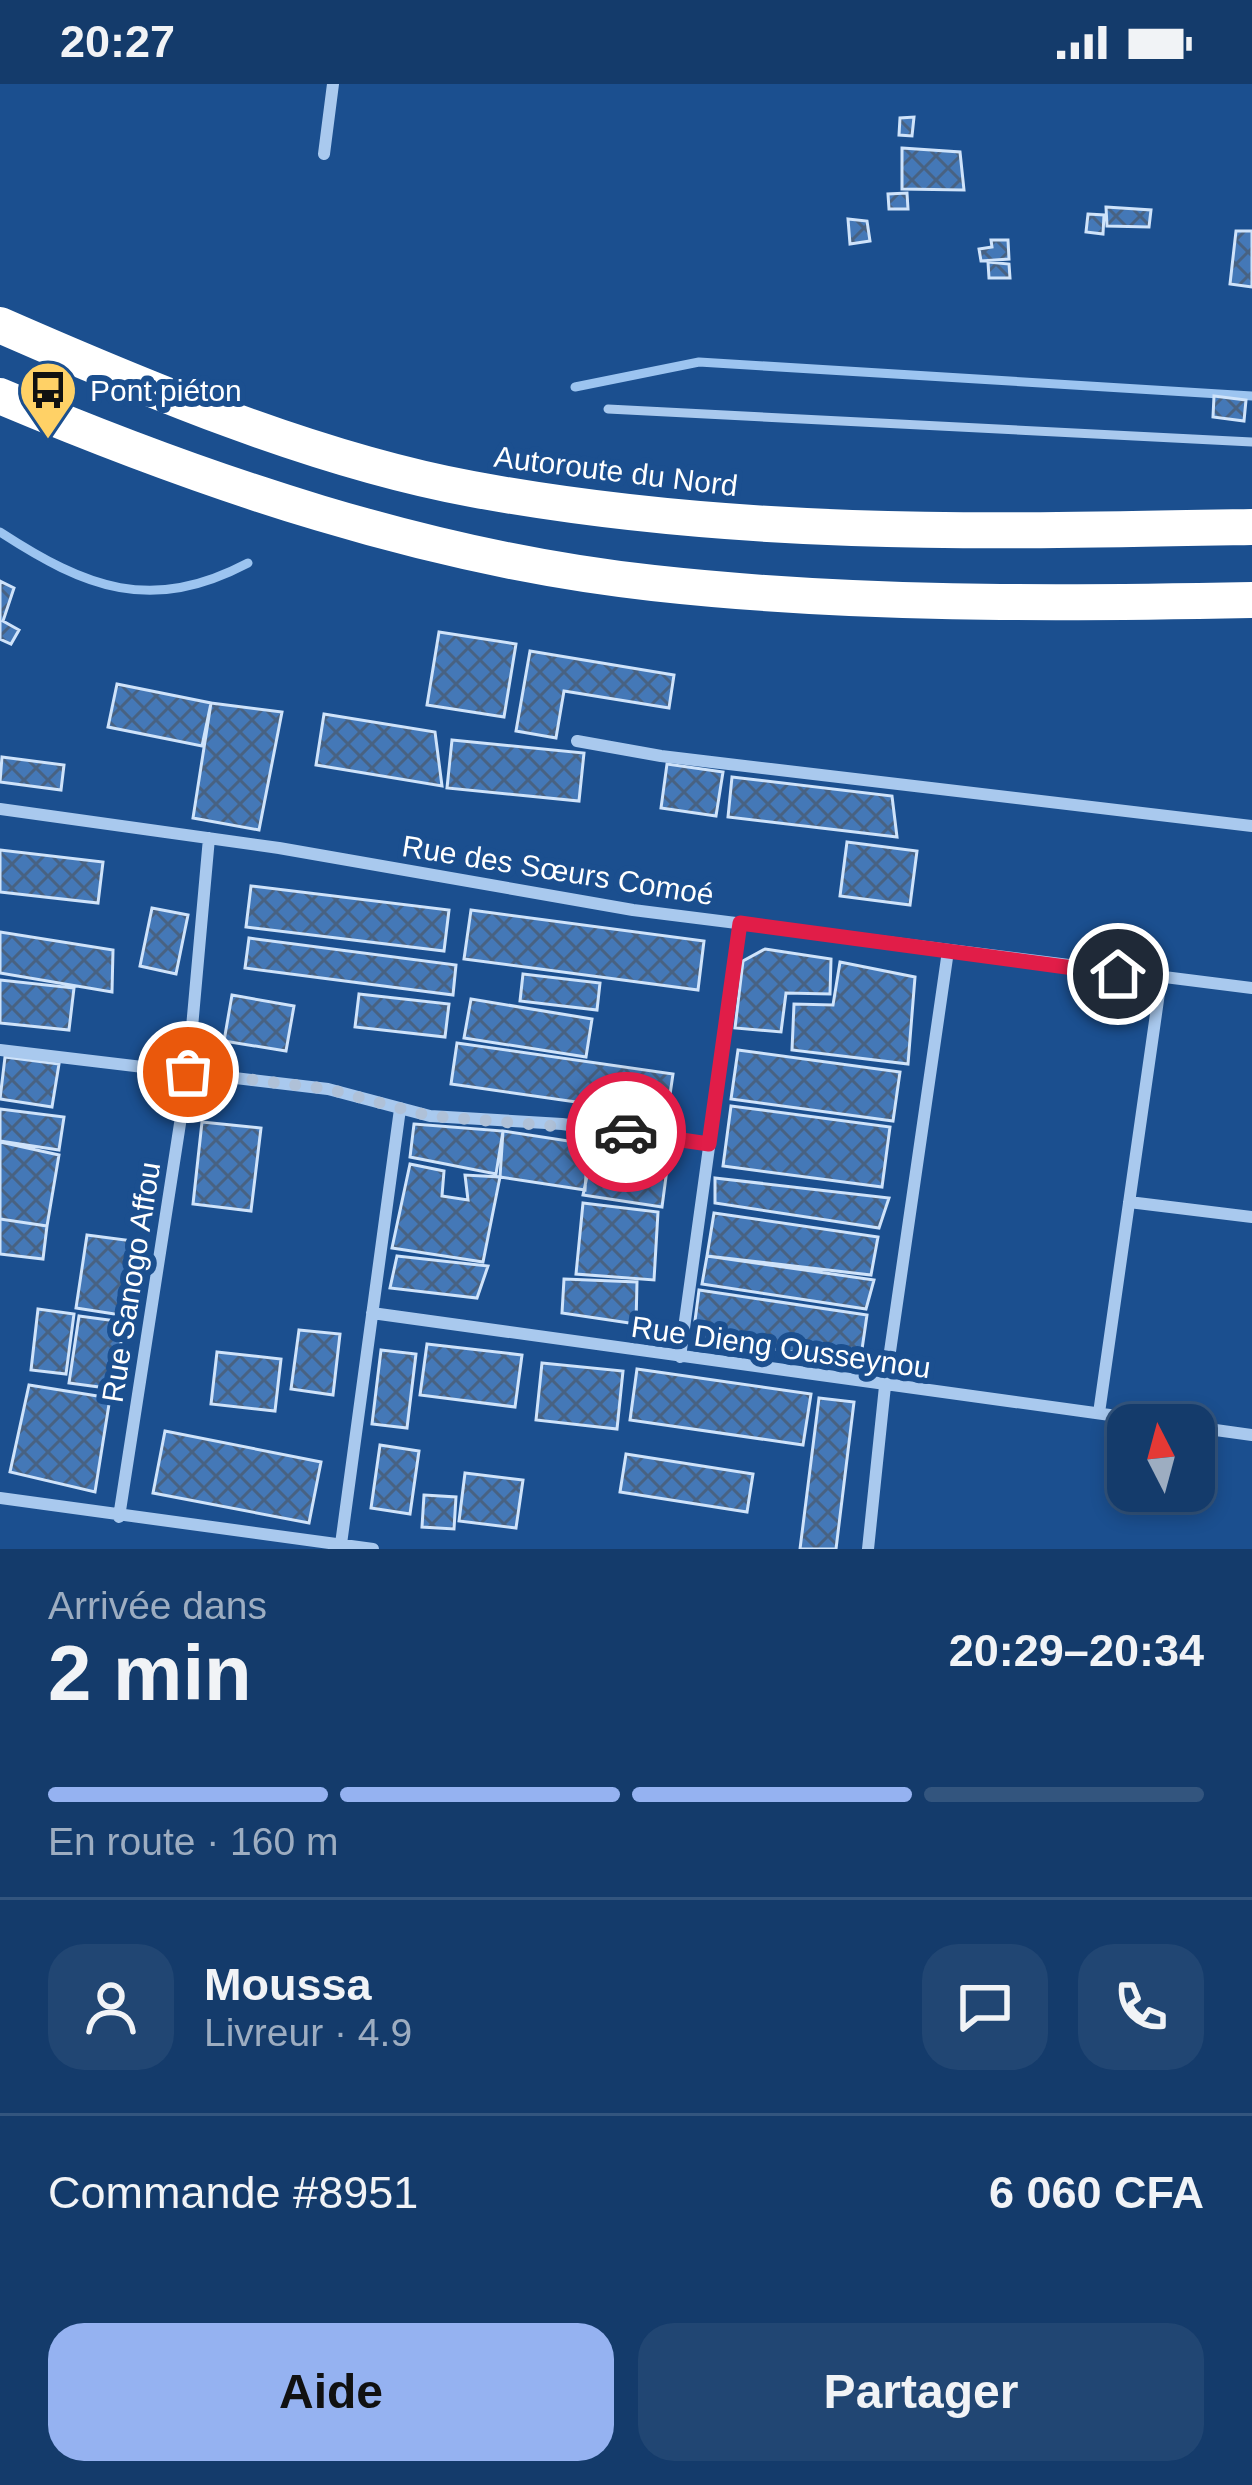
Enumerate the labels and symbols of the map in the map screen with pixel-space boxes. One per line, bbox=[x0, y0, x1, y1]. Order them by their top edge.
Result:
bus stop icon: Pont piéton bbox=[17, 359, 79, 441]
place label: Pont piéton bbox=[90, 374, 242, 407]
street label: Autoroute du Nord bbox=[492, 440, 740, 502]
street label: Rue des Sœurs Comoé bbox=[400, 829, 716, 911]
pin bbox=[1067, 923, 1169, 1025]
pin bbox=[137, 1021, 239, 1123]
courier bbox=[566, 1072, 686, 1192]
street label: Rue Sanogo Affou bbox=[96, 1159, 166, 1405]
street label: Rue Dieng Ousseynou bbox=[629, 1310, 933, 1384]
north arrow bbox=[1107, 1404, 1215, 1512]

